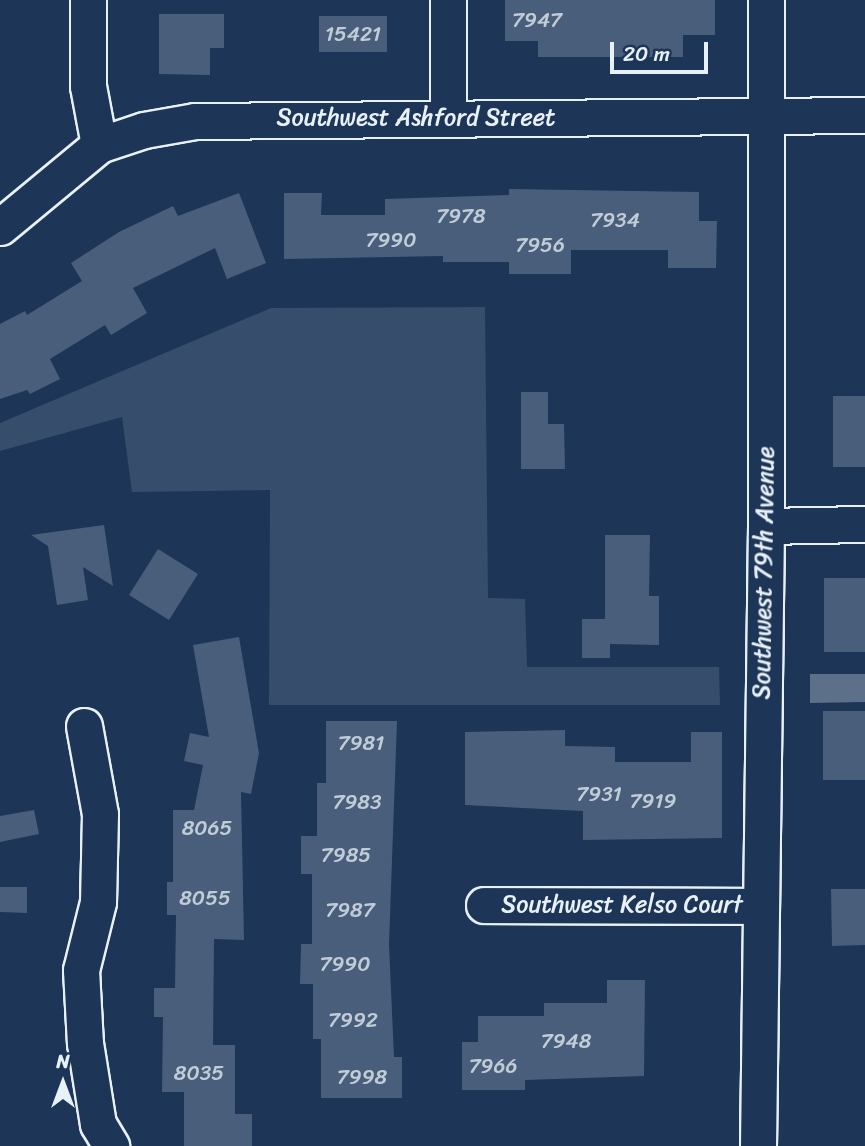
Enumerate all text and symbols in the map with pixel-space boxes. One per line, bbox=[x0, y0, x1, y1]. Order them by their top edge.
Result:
house number: 7947 bbox=[512, 7, 562, 33]
house number: 15421 bbox=[325, 21, 381, 47]
scale bar bbox=[613, 28, 711, 72]
text: 20 m bbox=[623, 35, 670, 73]
street label: Southwest Ashford Street bbox=[276, 104, 556, 132]
house number: 7978 bbox=[436, 203, 486, 229]
house number: 7934 bbox=[590, 207, 640, 233]
house number: 7990 bbox=[365, 227, 417, 253]
house number: 7956 bbox=[515, 232, 565, 258]
street label: Southwest 79th Avenue bbox=[747, 446, 781, 700]
house number: 7981 bbox=[338, 730, 384, 756]
house number: 7931 bbox=[576, 781, 622, 807]
house number: 7919 bbox=[630, 788, 676, 814]
house number: 7983 bbox=[332, 789, 382, 815]
house number: 8065 bbox=[182, 815, 232, 841]
house number: 7985 bbox=[321, 842, 371, 868]
house number: 8055 bbox=[179, 885, 231, 911]
street label: Southwest Kelso Court bbox=[501, 891, 743, 919]
house number: 7987 bbox=[325, 897, 375, 923]
house number: 7990 bbox=[319, 951, 371, 977]
house number: 7992 bbox=[328, 1007, 378, 1033]
house number: 7948 bbox=[541, 1028, 591, 1054]
text: N bbox=[56, 1045, 70, 1078]
north arrow bbox=[28, 1048, 98, 1118]
house number: 7966 bbox=[469, 1053, 517, 1079]
house number: 8035 bbox=[174, 1060, 224, 1086]
house number: 7998 bbox=[337, 1064, 387, 1090]

